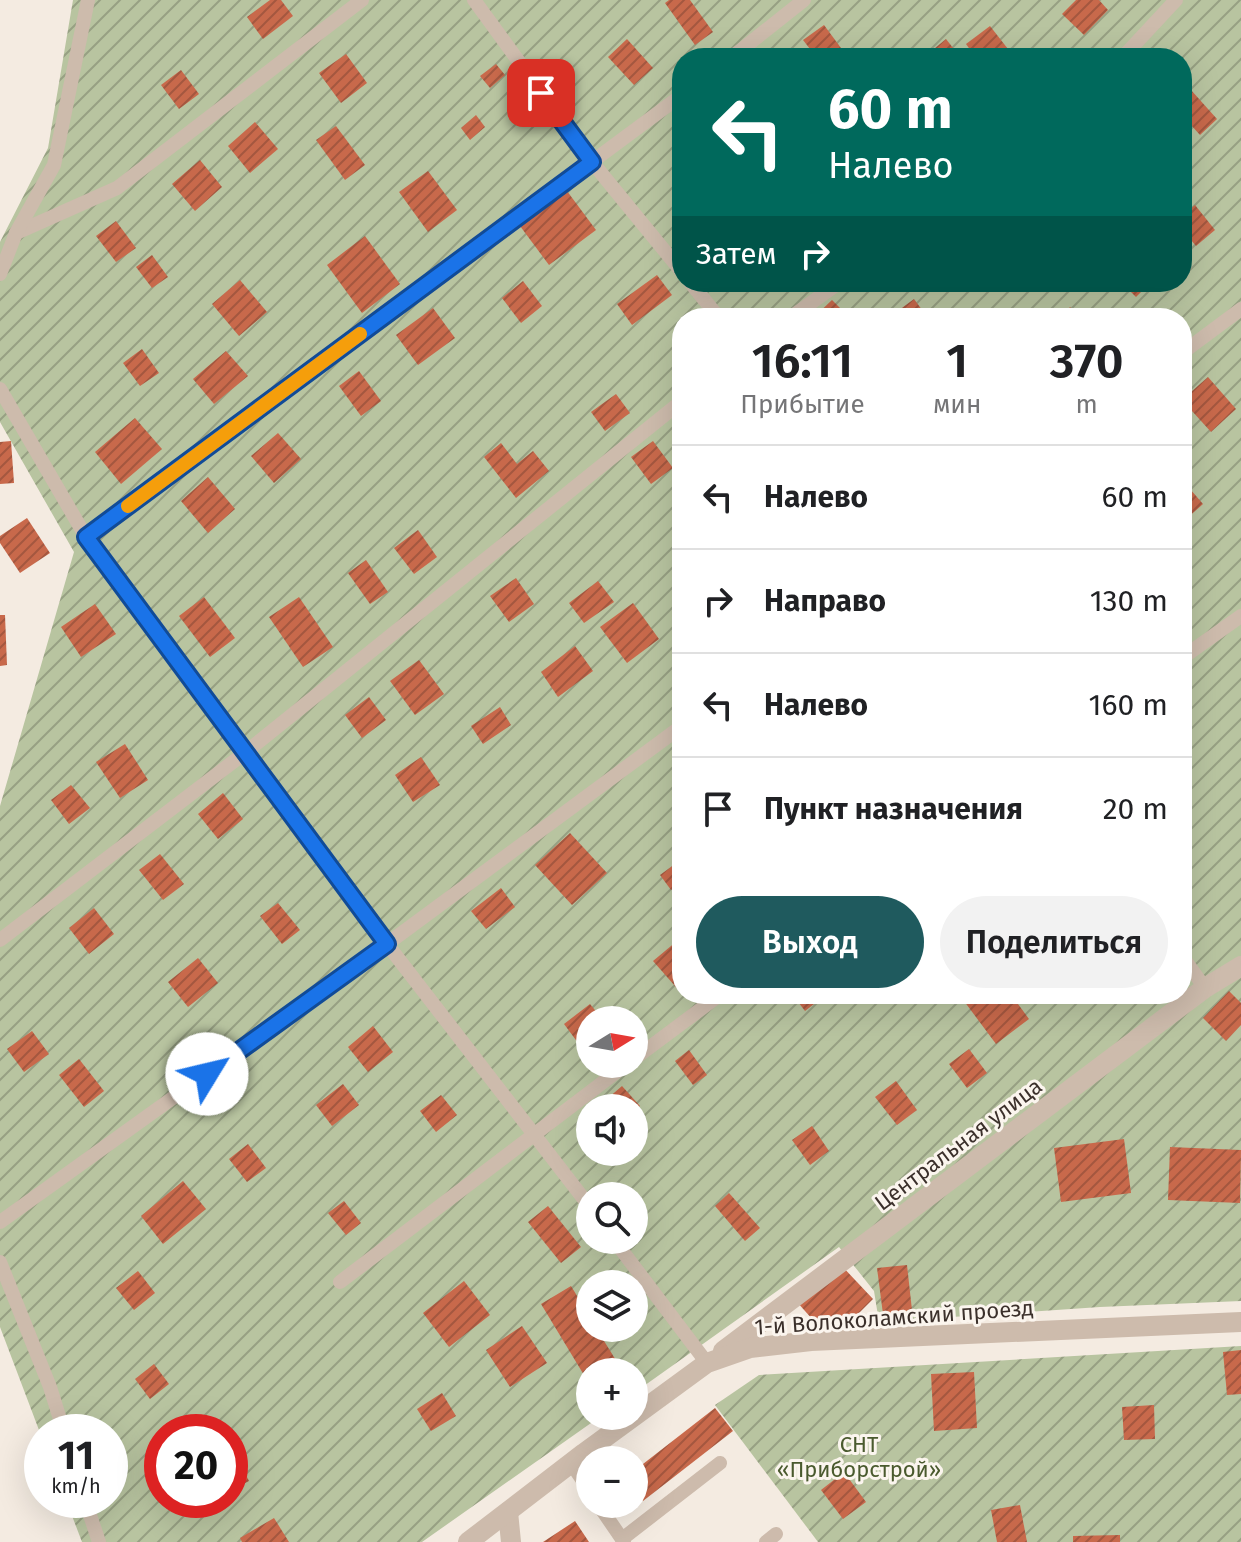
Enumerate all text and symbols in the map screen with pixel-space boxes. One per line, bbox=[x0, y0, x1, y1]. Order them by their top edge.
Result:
pin bbox=[507, 59, 575, 127]
icon: arrive bbox=[519, 71, 563, 115]
text: 60 m bbox=[828, 76, 953, 143]
icon: left bbox=[696, 80, 800, 184]
text: Налево bbox=[828, 144, 954, 188]
icon: right bbox=[793, 232, 837, 276]
text: Затем bbox=[696, 236, 777, 272]
text: 16:11 bbox=[752, 332, 853, 390]
text: 1 bbox=[946, 332, 968, 390]
text: 370 bbox=[1050, 332, 1124, 390]
text: Прибытие bbox=[740, 389, 865, 420]
text: мин bbox=[933, 389, 981, 420]
text: m bbox=[1076, 389, 1098, 420]
icon: left bbox=[696, 475, 740, 519]
text: Налево bbox=[764, 479, 868, 515]
text: 60 m bbox=[1102, 479, 1168, 515]
icon: right bbox=[696, 579, 740, 623]
text: Направо bbox=[764, 583, 886, 619]
text: 130 m bbox=[1090, 583, 1168, 619]
icon: left bbox=[696, 683, 740, 727]
text: Налево bbox=[764, 687, 868, 723]
text: 160 m bbox=[1089, 687, 1168, 723]
icon: arrive bbox=[696, 787, 740, 831]
text: Пункт назначения bbox=[764, 791, 1023, 827]
text: 20 m bbox=[1103, 791, 1168, 827]
button: Выход bbox=[696, 896, 924, 988]
button: Поделиться bbox=[940, 896, 1168, 988]
north arrow bbox=[576, 1006, 648, 1078]
map controls bbox=[576, 1006, 648, 1518]
position arrow bbox=[165, 1032, 249, 1116]
street label: Центральная улица bbox=[869, 1073, 1047, 1216]
button: sound bbox=[576, 1094, 648, 1166]
button: search bbox=[576, 1182, 648, 1254]
button: layers bbox=[576, 1270, 648, 1342]
street label: 1-й Волоколамский проезд bbox=[754, 1294, 1035, 1341]
button: + bbox=[576, 1358, 648, 1430]
speed limit sign: 20 bbox=[144, 1414, 248, 1518]
park label: СНТ «Приборстрой» bbox=[777, 1431, 941, 1483]
text: 11 bbox=[58, 1432, 94, 1480]
button: − bbox=[576, 1446, 648, 1518]
text: km/h bbox=[51, 1474, 101, 1498]

